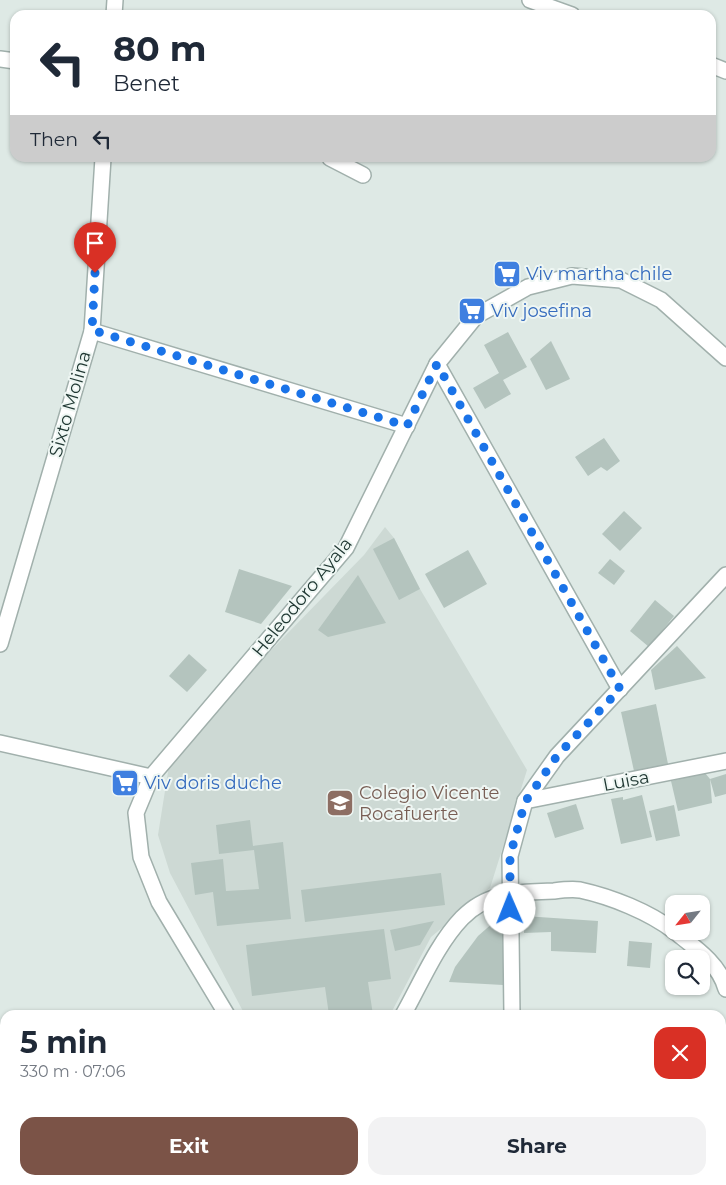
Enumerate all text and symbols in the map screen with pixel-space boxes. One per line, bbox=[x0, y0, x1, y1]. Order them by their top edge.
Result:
text: 80 m bbox=[113, 27, 207, 70]
icon: left bbox=[30, 30, 95, 95]
text: Benet bbox=[113, 70, 180, 97]
icon: left bbox=[88, 125, 116, 153]
text: Then bbox=[30, 128, 78, 151]
pin bbox=[74, 222, 116, 273]
icon: arrive bbox=[81, 229, 109, 257]
supermarket icon: Viv martha chile bbox=[492, 259, 522, 289]
place label: Viv martha chile bbox=[526, 263, 672, 285]
supermarket icon: Viv josefina bbox=[457, 296, 487, 326]
place label: Viv josefina bbox=[491, 300, 592, 322]
street label: Sixto Molina bbox=[44, 348, 96, 460]
street label: Heleodoro Ayala bbox=[247, 533, 357, 661]
street label: Luisa bbox=[601, 766, 651, 796]
supermarket icon: Viv doris duche bbox=[110, 768, 140, 798]
place label: Viv doris duche bbox=[144, 772, 282, 794]
place label: Colegio Vicente Rocafuerte bbox=[359, 782, 500, 825]
school or university icon: Colegio Vicente Rocafuerte bbox=[325, 788, 355, 818]
position arrow bbox=[483, 882, 535, 934]
north arrow bbox=[665, 895, 710, 940]
map controls bbox=[665, 895, 710, 995]
button: search bbox=[665, 950, 710, 995]
text: 5 min bbox=[20, 1024, 108, 1061]
button: close bbox=[654, 1027, 706, 1079]
text: 330 m · 07:06 bbox=[20, 1062, 125, 1081]
button: Exit bbox=[20, 1117, 358, 1175]
button: Share bbox=[368, 1117, 706, 1175]

